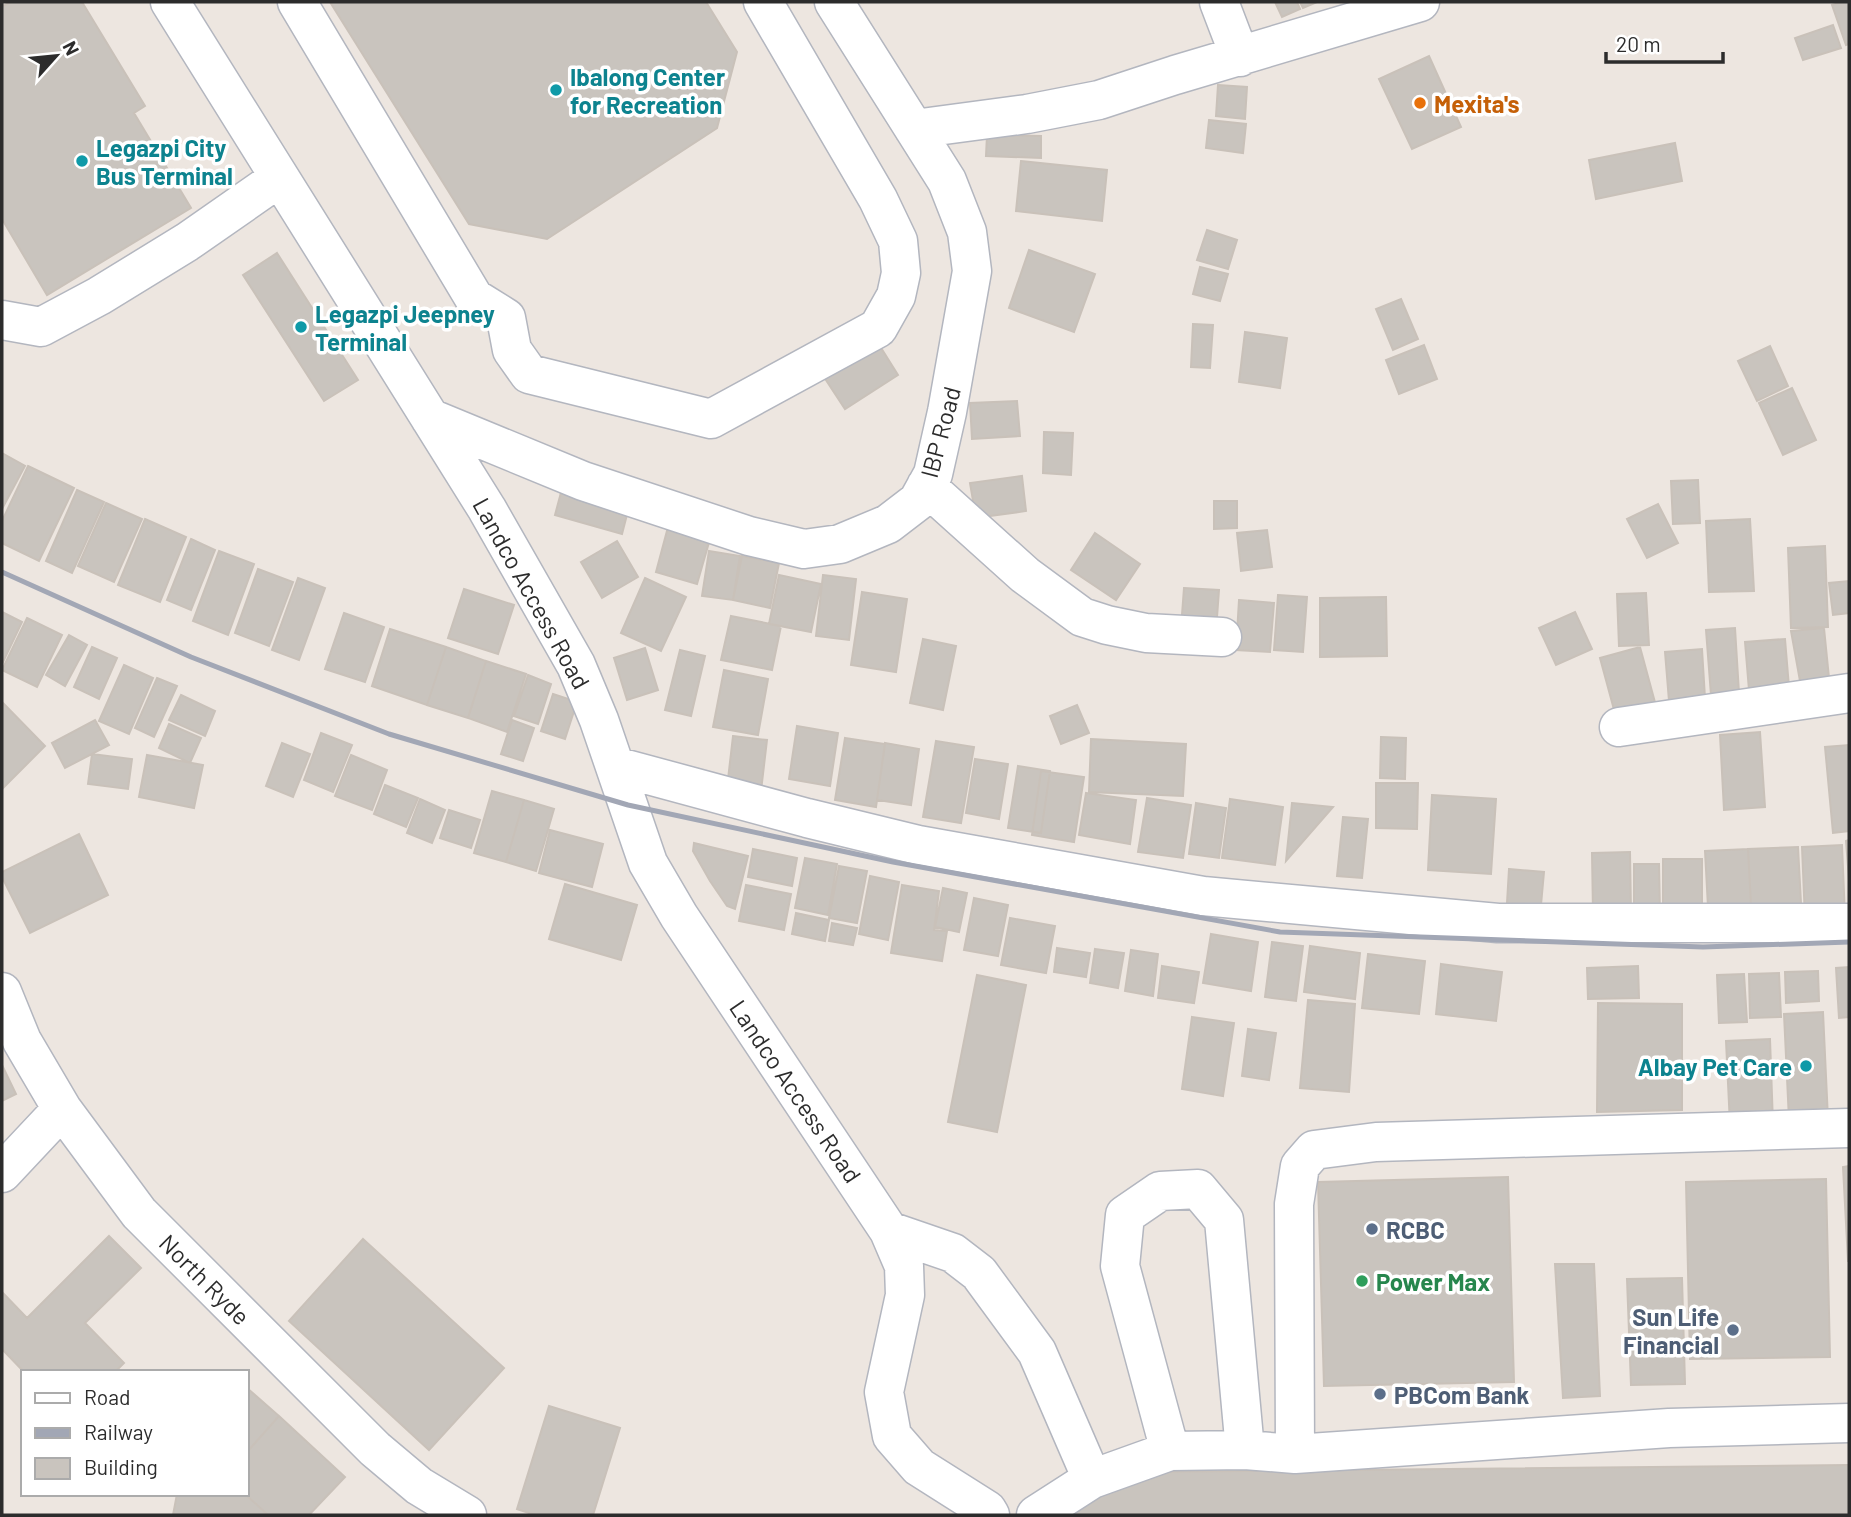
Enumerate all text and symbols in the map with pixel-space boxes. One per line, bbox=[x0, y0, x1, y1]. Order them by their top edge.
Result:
north arrow bbox=[21, 21, 91, 91]
scale bar bbox=[1606, 21, 1723, 65]
text: 20 m bbox=[1616, 31, 1661, 56]
text: N bbox=[58, 37, 85, 59]
place label: Ibalong Center for Recreation bbox=[570, 62, 725, 119]
marker: Ibalong Center for Recreation bbox=[548, 82, 564, 98]
place label: Mexita's bbox=[1434, 89, 1520, 118]
marker: Mexita's bbox=[1412, 95, 1428, 111]
place label: Legazpi City Bus Terminal bbox=[96, 133, 233, 190]
marker: Legazpi City Bus Terminal bbox=[74, 153, 90, 169]
place label: Legazpi Jeepney Terminal bbox=[315, 299, 495, 356]
marker: Legazpi Jeepney Terminal bbox=[293, 319, 309, 335]
street label: IBP Road bbox=[914, 383, 966, 481]
street label: Landco Access Road bbox=[467, 492, 597, 694]
street label: Landco Access Road bbox=[724, 994, 868, 1188]
place label: Albay Pet Care bbox=[1638, 1052, 1792, 1081]
marker: Albay Pet Care bbox=[1798, 1058, 1814, 1074]
place label: RCBC bbox=[1386, 1215, 1445, 1244]
marker: RCBC bbox=[1364, 1221, 1380, 1237]
street label: North Ryde bbox=[154, 1228, 256, 1330]
place label: Power Max bbox=[1376, 1267, 1490, 1296]
marker: Power Max bbox=[1354, 1273, 1370, 1289]
place label: Sun Life Financial bbox=[1623, 1302, 1719, 1359]
marker: Sun Life Financial bbox=[1725, 1322, 1741, 1338]
legend bbox=[21, 1370, 248, 1496]
place label: PBCom Bank bbox=[1394, 1380, 1530, 1409]
text: Road bbox=[84, 1384, 130, 1409]
marker: PBCom Bank bbox=[1372, 1386, 1388, 1402]
text: Railway bbox=[84, 1419, 153, 1444]
text: Building bbox=[84, 1454, 158, 1479]

